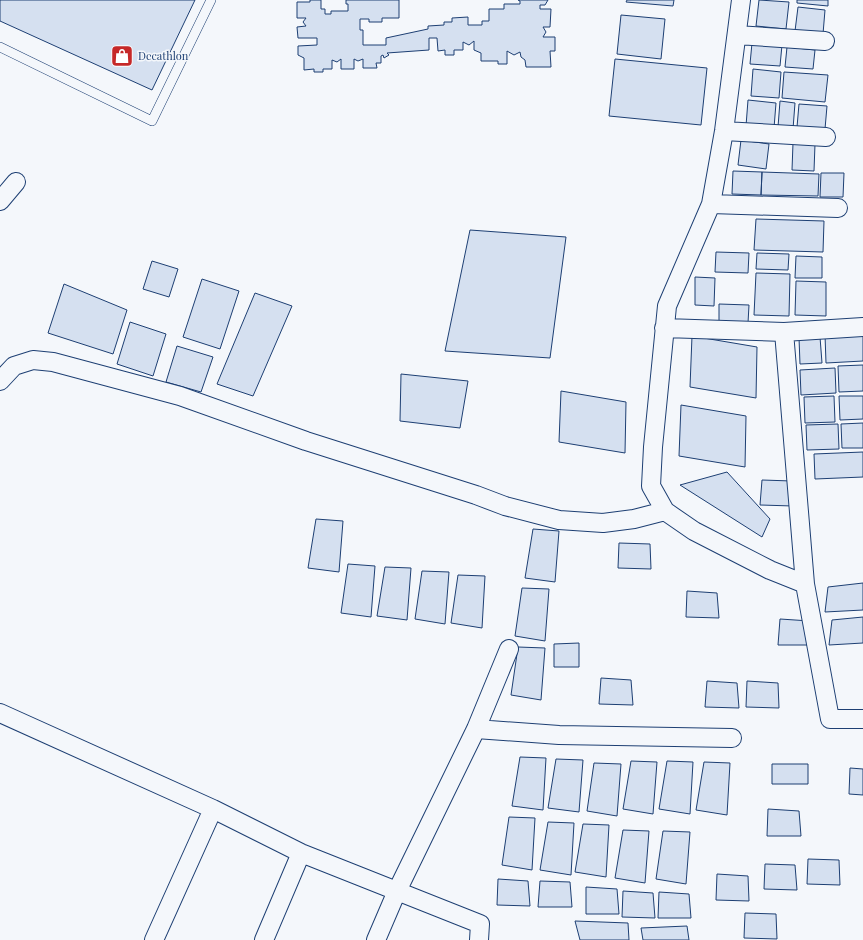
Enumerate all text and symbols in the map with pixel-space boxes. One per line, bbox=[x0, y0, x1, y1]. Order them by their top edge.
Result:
shop icon: Decathlon bbox=[109, 43, 135, 69]
place label: Decathlon bbox=[138, 48, 189, 63]

